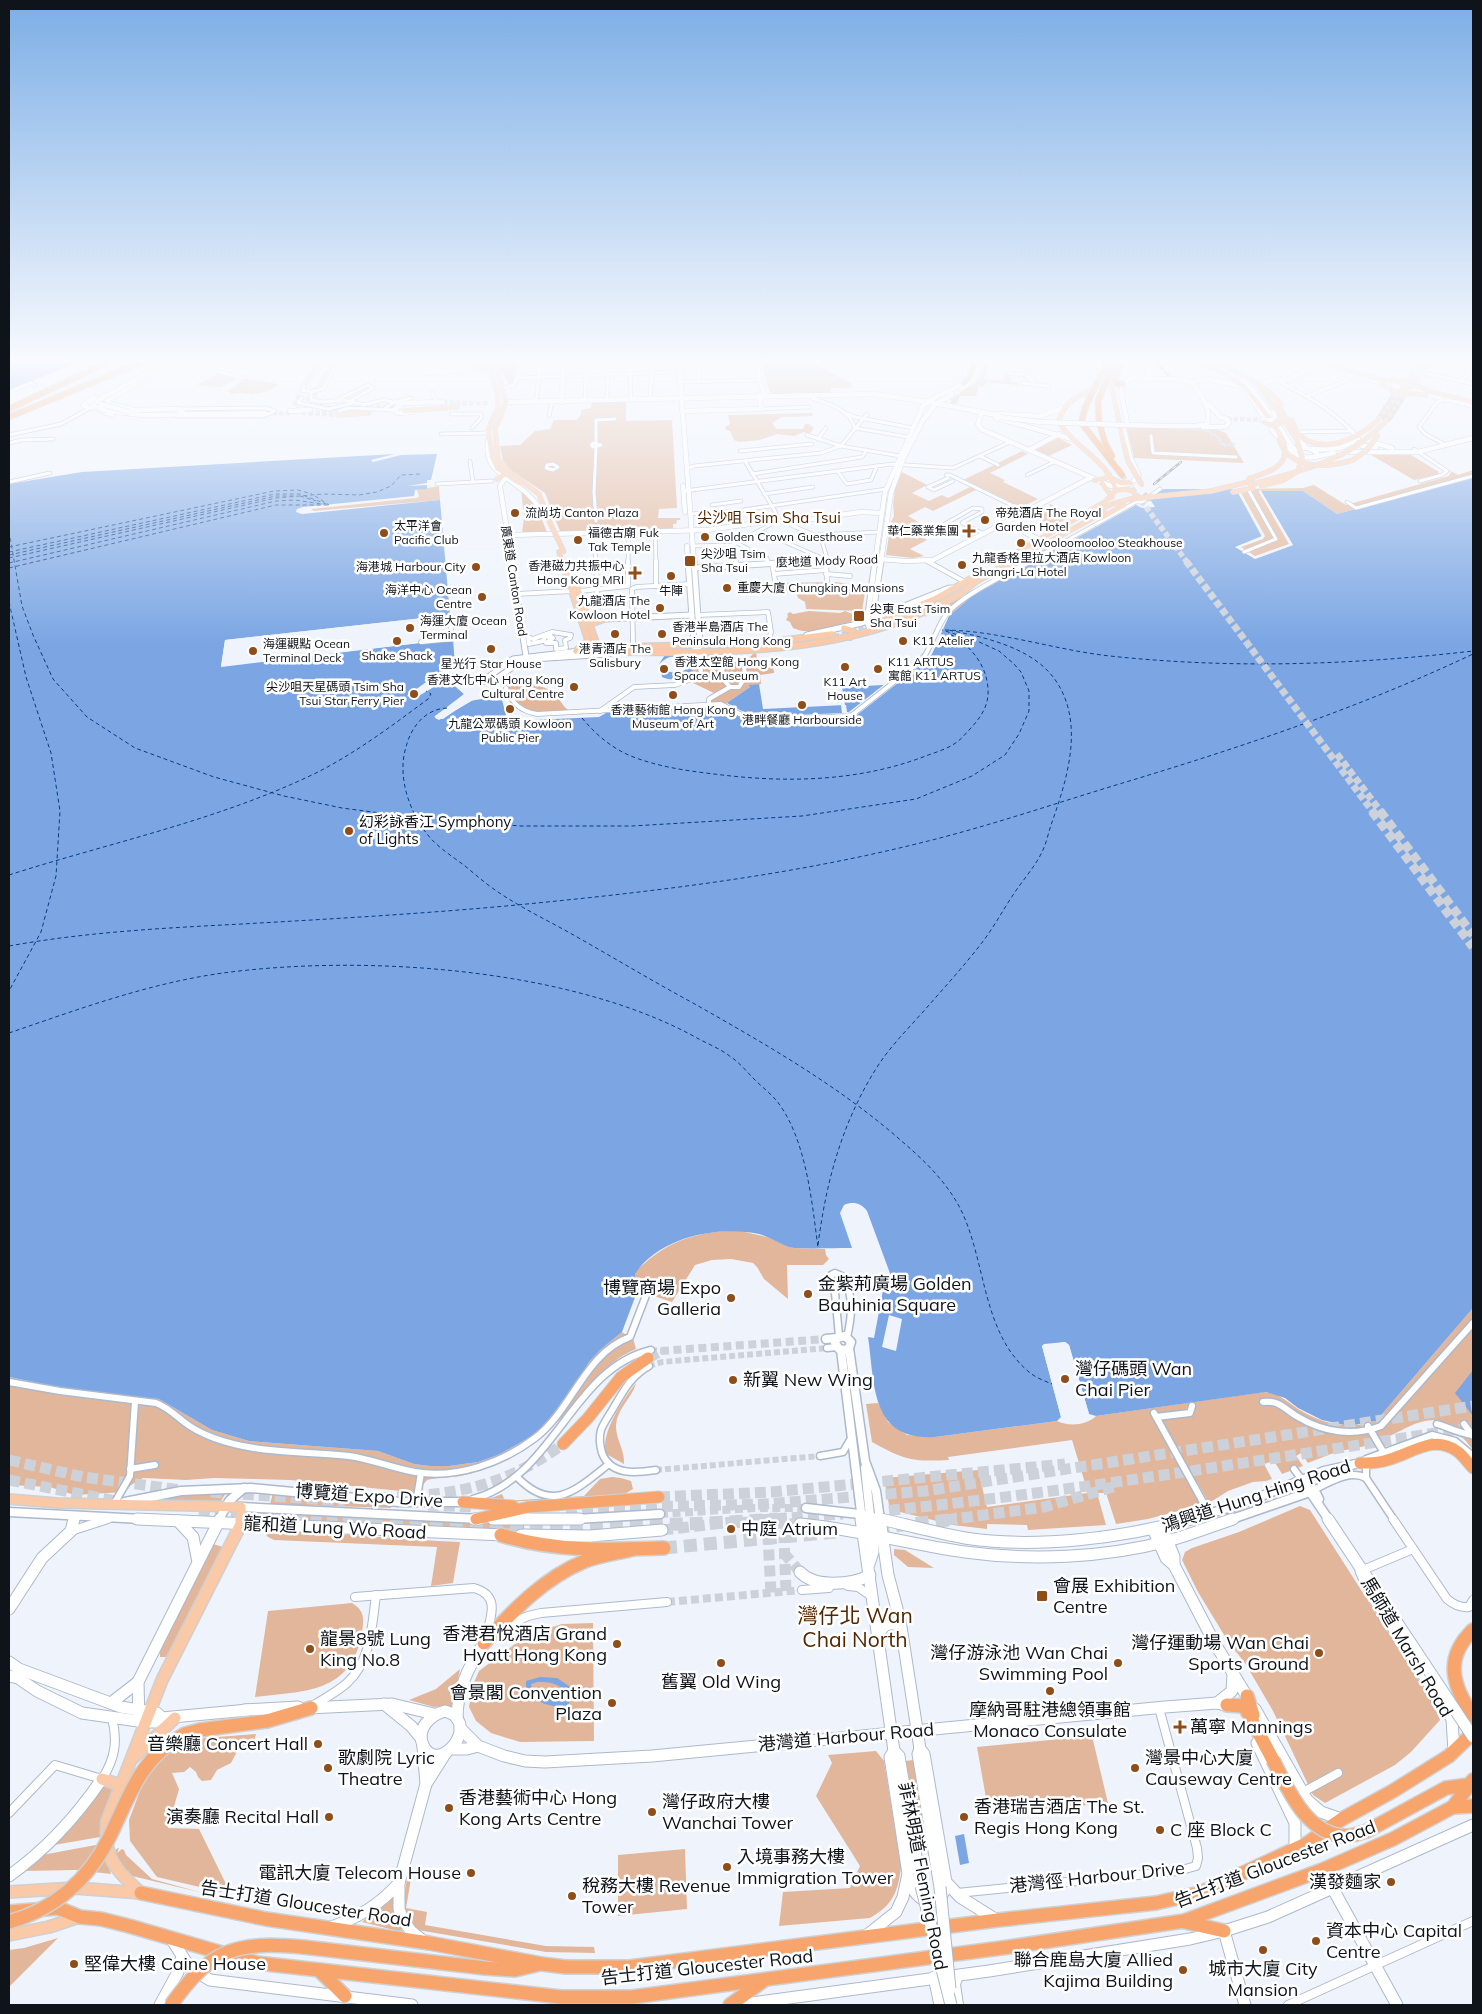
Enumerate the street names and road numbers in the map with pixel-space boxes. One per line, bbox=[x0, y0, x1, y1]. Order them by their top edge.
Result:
street label: 廣東道 Canton Road bbox=[498, 524, 531, 637]
street label: 麼地道 Mody Road bbox=[776, 551, 878, 570]
street label: 鴻興道 Hung Hing Road bbox=[1158, 1454, 1353, 1537]
street label: 博覽道 Expo Drive bbox=[294, 1479, 444, 1512]
street label: 龍和道 Lung Wo Road bbox=[243, 1511, 427, 1544]
street label: 馬師道 Marsh Road bbox=[1356, 1572, 1458, 1721]
street label: 港灣道 Harbour Road bbox=[757, 1717, 935, 1756]
street label: 菲林明道 Fleming Road bbox=[894, 1780, 953, 1972]
street label: 告士打道 Gloucester Road bbox=[1171, 1815, 1379, 1913]
street label: 港灣徑 Harbour Drive bbox=[1008, 1856, 1186, 1897]
street label: 告士打道 Gloucester Road bbox=[199, 1875, 413, 1932]
street label: 告士打道 Gloucester Road bbox=[600, 1944, 814, 1989]

